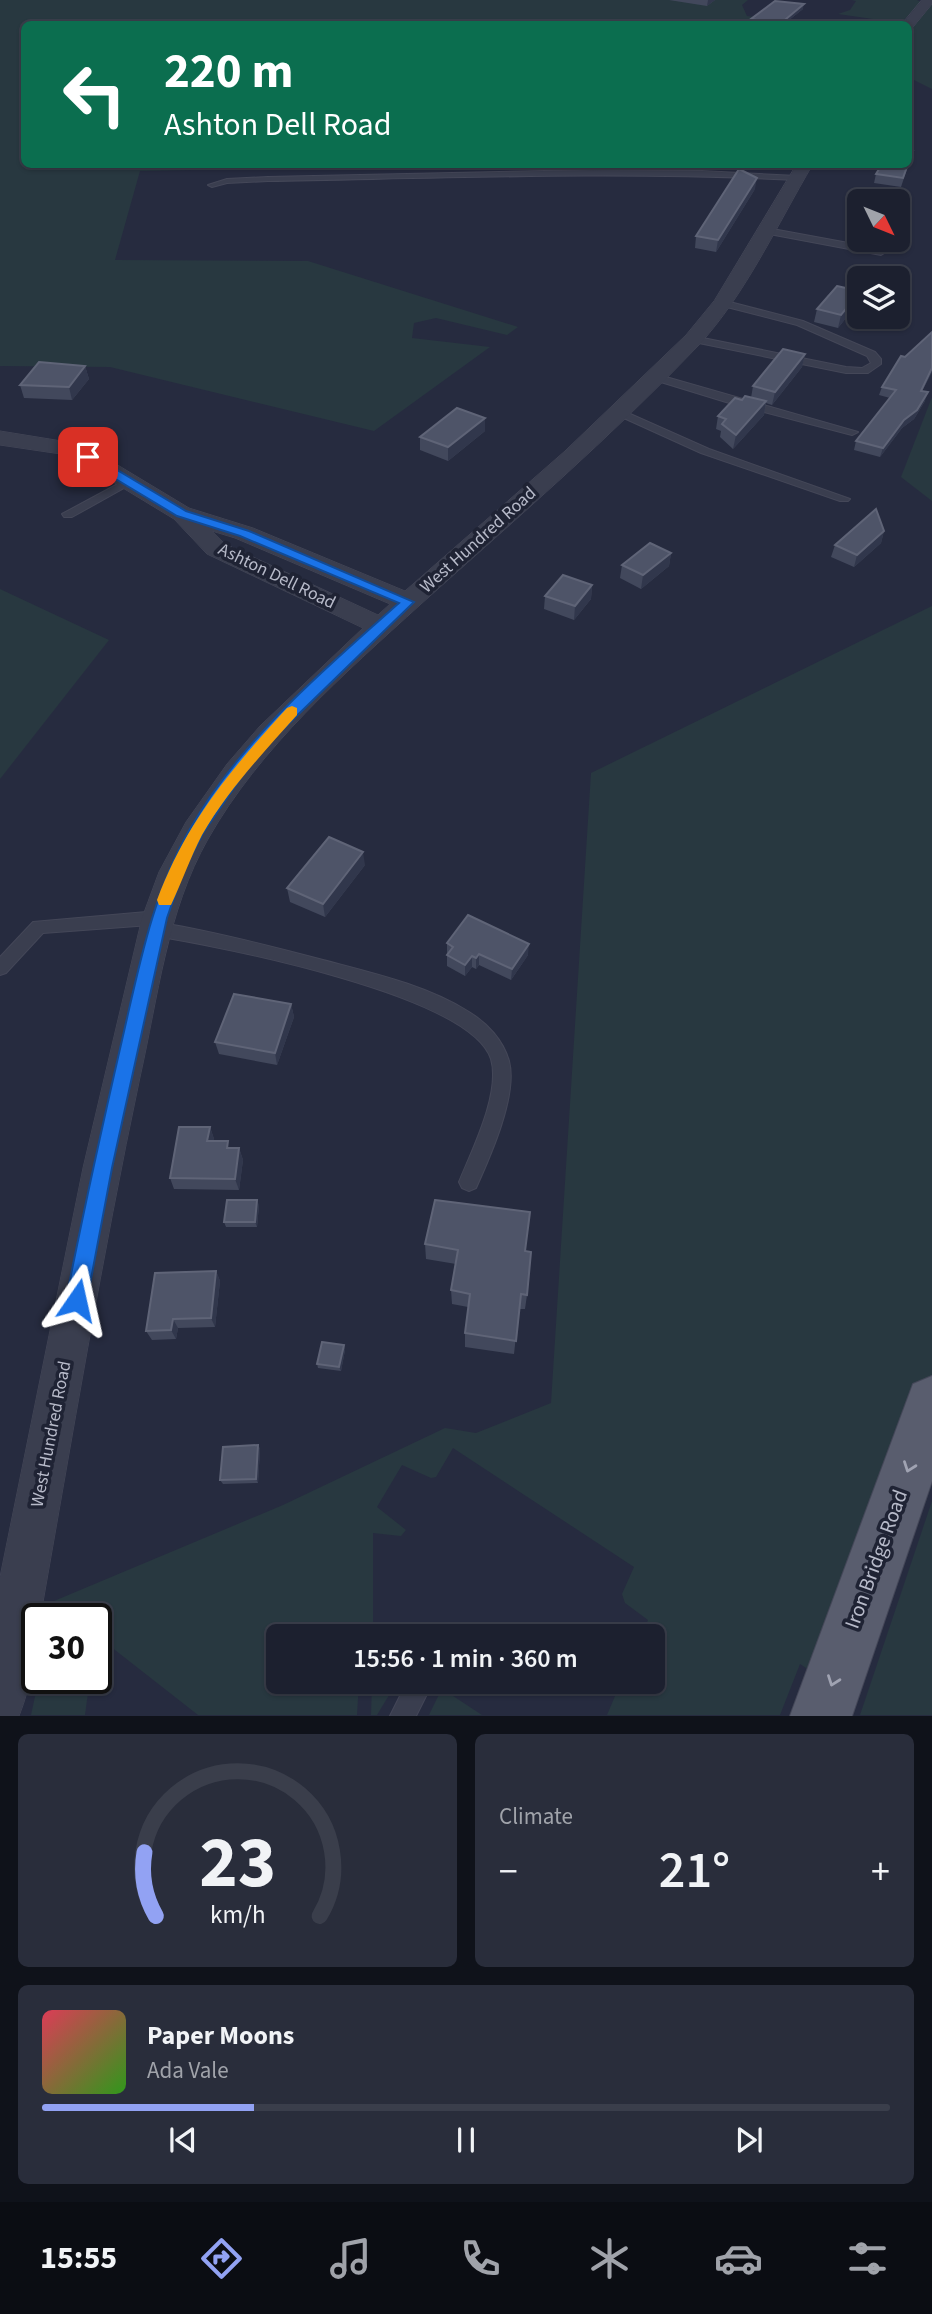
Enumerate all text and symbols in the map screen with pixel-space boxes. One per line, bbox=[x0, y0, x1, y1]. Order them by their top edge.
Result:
text: 220 m bbox=[164, 37, 293, 107]
icon: left bbox=[49, 49, 140, 140]
text: Ashton Dell Road bbox=[164, 102, 392, 148]
north arrow bbox=[847, 189, 910, 252]
map controls bbox=[847, 189, 910, 329]
button: layers bbox=[847, 266, 910, 329]
pin bbox=[58, 427, 118, 487]
icon: arrive bbox=[69, 438, 107, 476]
street label: West Hundred Road bbox=[414, 481, 542, 599]
street label: Ashton Dell Road bbox=[214, 537, 340, 615]
position arrow bbox=[40, 1263, 114, 1337]
street label: West Hundred Road bbox=[25, 1359, 77, 1509]
one-way arrow bbox=[903, 1460, 917, 1472]
street label: Iron Bridge Road bbox=[837, 1485, 915, 1633]
speed limit sign: 30 bbox=[21, 1603, 112, 1694]
text: 15:56 · 1 min · 360 m bbox=[353, 1640, 578, 1677]
one-way arrow bbox=[827, 1675, 841, 1687]
text: Climate bbox=[499, 1800, 573, 1833]
text: 23 bbox=[199, 1812, 276, 1916]
text: 21° bbox=[659, 1834, 730, 1908]
text: − bbox=[499, 1845, 518, 1899]
text: + bbox=[871, 1845, 890, 1899]
text: km/h bbox=[210, 1897, 265, 1933]
text: Paper Moons bbox=[147, 2017, 294, 2054]
text: Ada Vale bbox=[147, 2054, 229, 2087]
icon: previous bbox=[164, 2121, 202, 2159]
icon: pause bbox=[447, 2121, 485, 2159]
icon: next bbox=[730, 2121, 768, 2159]
icon: directions bbox=[197, 2234, 246, 2283]
icon: music bbox=[326, 2234, 375, 2283]
icon: phone bbox=[456, 2234, 505, 2283]
icon: climate bbox=[585, 2234, 634, 2283]
icon: car bbox=[714, 2234, 763, 2283]
icon: filters bbox=[843, 2234, 892, 2283]
text: 15:55 bbox=[40, 2235, 117, 2281]

